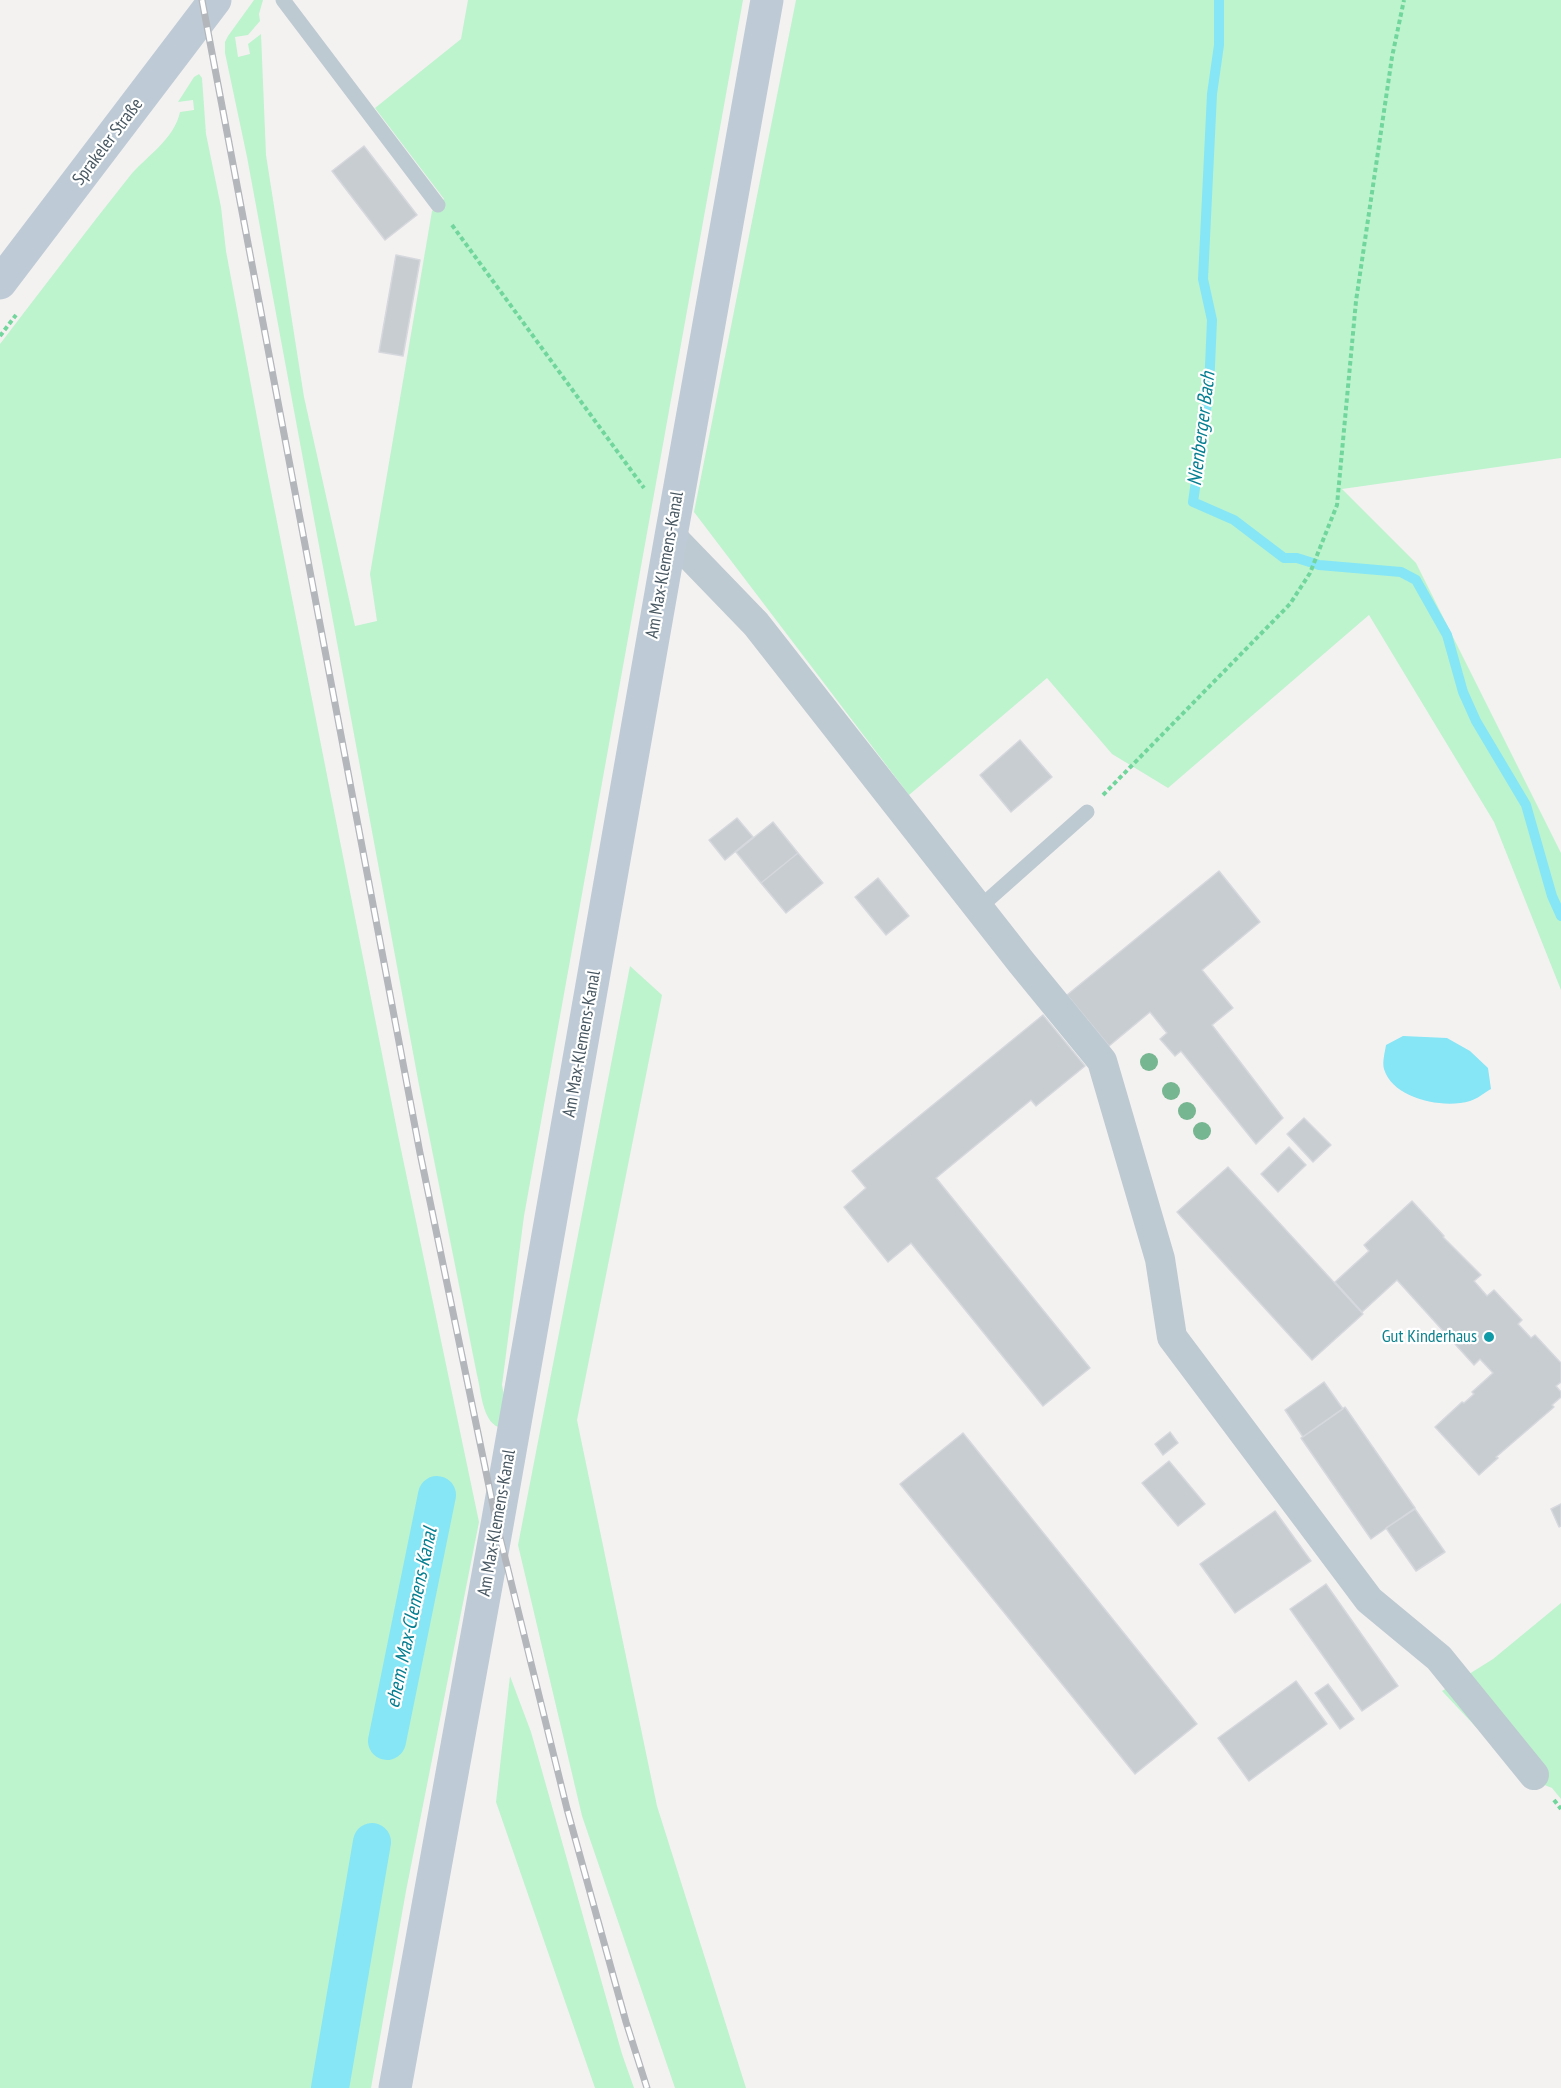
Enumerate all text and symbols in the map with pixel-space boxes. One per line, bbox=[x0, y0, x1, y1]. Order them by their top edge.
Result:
street label: Sprakeler Straße bbox=[68, 94, 148, 190]
water label: Nienberger Bach bbox=[1183, 371, 1221, 487]
street label: Am Max-Klemens-Kanal bbox=[641, 490, 689, 640]
street label: Am Max-Klemens-Kanal bbox=[558, 969, 606, 1119]
place label: Gut Kinderhaus bbox=[1382, 1326, 1477, 1348]
marker: Gut Kinderhaus bbox=[1482, 1330, 1496, 1344]
street label: Am Max-Klemens-Kanal bbox=[473, 1448, 521, 1598]
water label: ehem. Max-Clemens-Kanal bbox=[381, 1526, 443, 1710]

